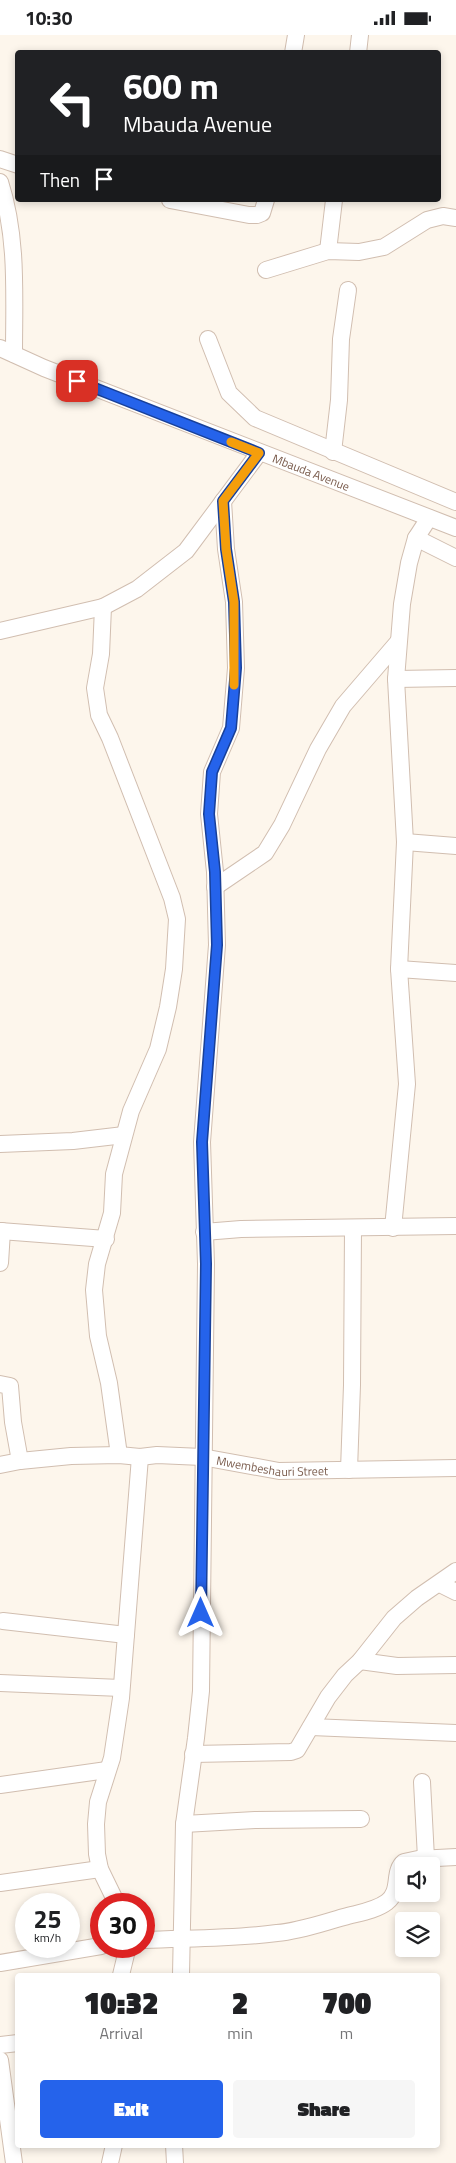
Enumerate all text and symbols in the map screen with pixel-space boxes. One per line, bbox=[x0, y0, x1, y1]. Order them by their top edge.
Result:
text: 10:30 bbox=[25, 3, 72, 32]
text: 600 m bbox=[123, 59, 219, 113]
icon: left bbox=[40, 70, 105, 135]
text: Mbauda Avenue bbox=[123, 107, 272, 141]
text: Then bbox=[40, 165, 80, 194]
icon: arrive bbox=[90, 165, 118, 193]
pin bbox=[56, 360, 98, 402]
icon: arrive bbox=[63, 367, 91, 395]
street label: Mbauda Avenue bbox=[270, 448, 353, 495]
street label: Mwembeshauri Street bbox=[215, 1450, 329, 1481]
position arrow bbox=[174, 1586, 226, 1638]
map controls bbox=[395, 1857, 440, 1957]
button: sound bbox=[395, 1857, 440, 1902]
speed limit sign: 30 bbox=[90, 1893, 155, 1958]
text: 25 bbox=[33, 1900, 62, 1938]
button: layers bbox=[395, 1912, 440, 1957]
text: km/h bbox=[34, 1928, 61, 1947]
text: 10:32 bbox=[84, 1980, 158, 2026]
text: 2 bbox=[232, 1980, 248, 2026]
text: 700 bbox=[322, 1980, 371, 2026]
text: Arrival bbox=[99, 2021, 143, 2045]
text: min bbox=[227, 2021, 253, 2045]
text: m bbox=[340, 2021, 353, 2045]
button: Exit bbox=[40, 2080, 223, 2138]
button: Share bbox=[233, 2080, 415, 2138]

